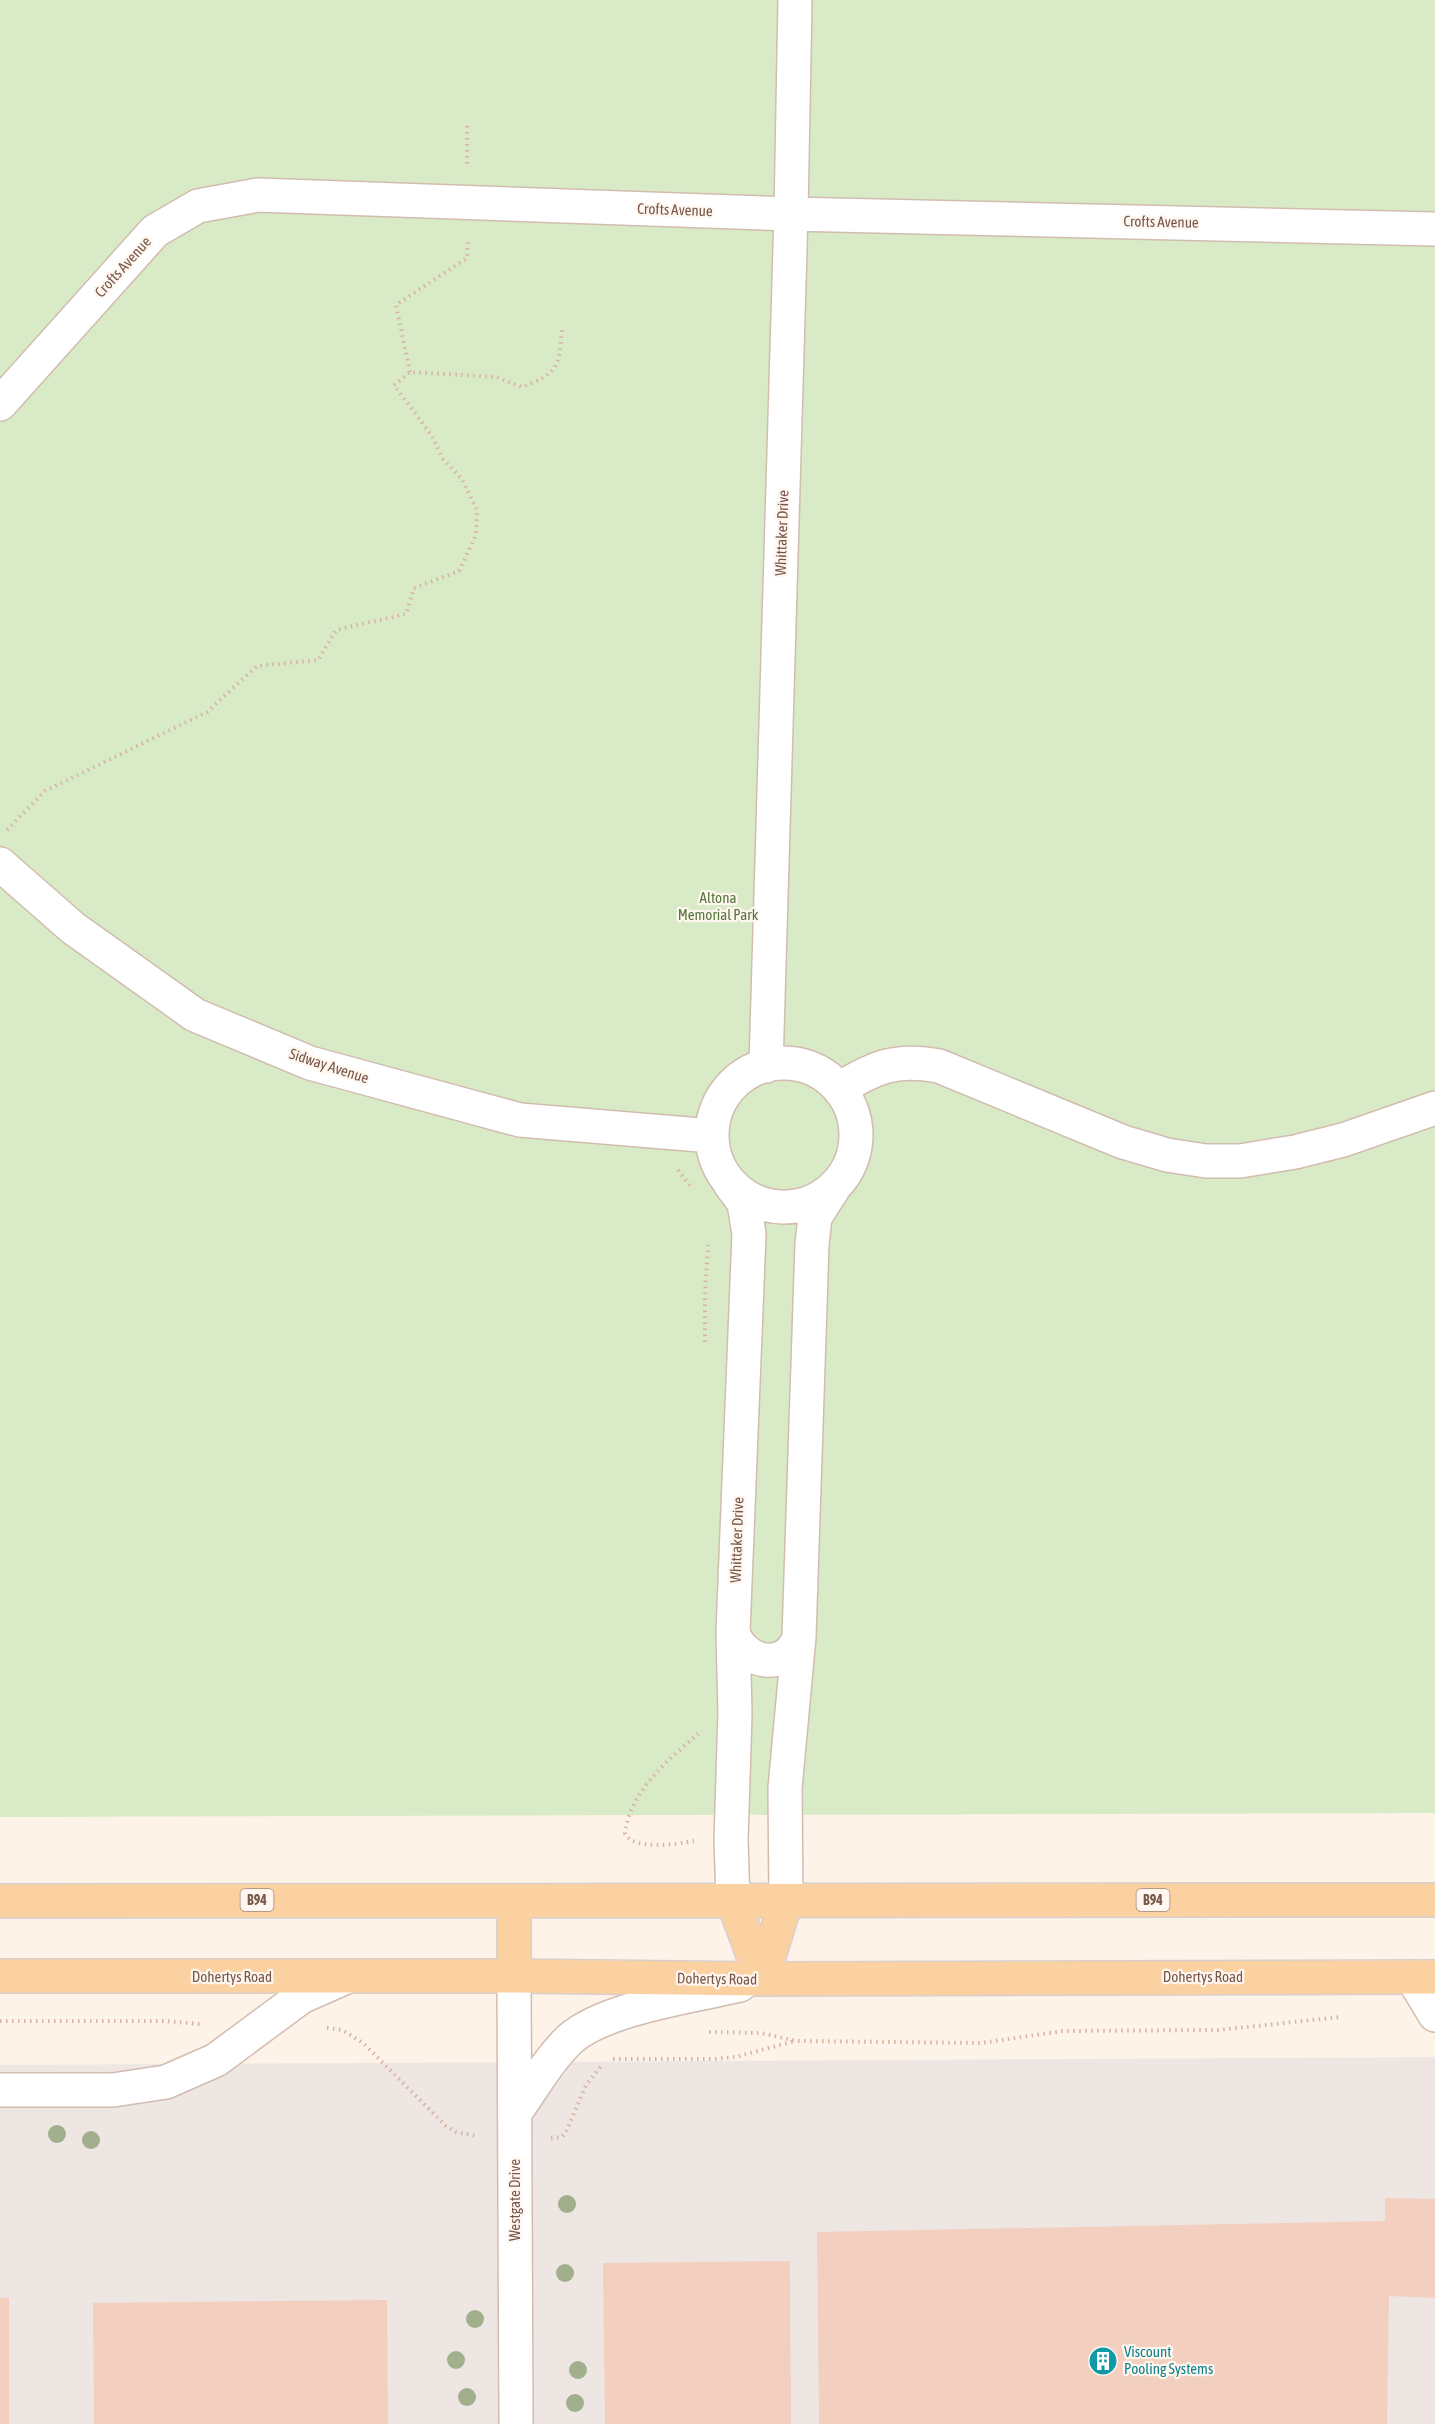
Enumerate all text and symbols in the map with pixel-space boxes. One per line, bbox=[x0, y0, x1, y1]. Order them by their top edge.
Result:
street label: Crofts Avenue bbox=[637, 200, 713, 219]
street label: Crofts Avenue bbox=[1123, 212, 1199, 231]
street label: Crofts Avenue bbox=[91, 233, 154, 300]
street label: Whittaker Drive bbox=[772, 490, 792, 576]
park label: Altona Memorial Park bbox=[678, 889, 759, 923]
street label: Sidway Avenue bbox=[287, 1045, 371, 1086]
street label: Whittaker Drive bbox=[727, 1497, 747, 1583]
road number: B94 bbox=[240, 1889, 274, 1911]
road number: B94 bbox=[1136, 1889, 1170, 1911]
street label: Dohertys Road bbox=[192, 1968, 272, 1985]
street label: Dohertys Road bbox=[1163, 1968, 1243, 1985]
street label: Dohertys Road bbox=[677, 1969, 757, 1988]
street label: Westgate Drive bbox=[506, 2159, 523, 2241]
place label: Viscount Pooling Systems bbox=[1124, 2343, 1213, 2377]
building icon: Viscount Pooling Systems bbox=[1087, 2345, 1119, 2377]

